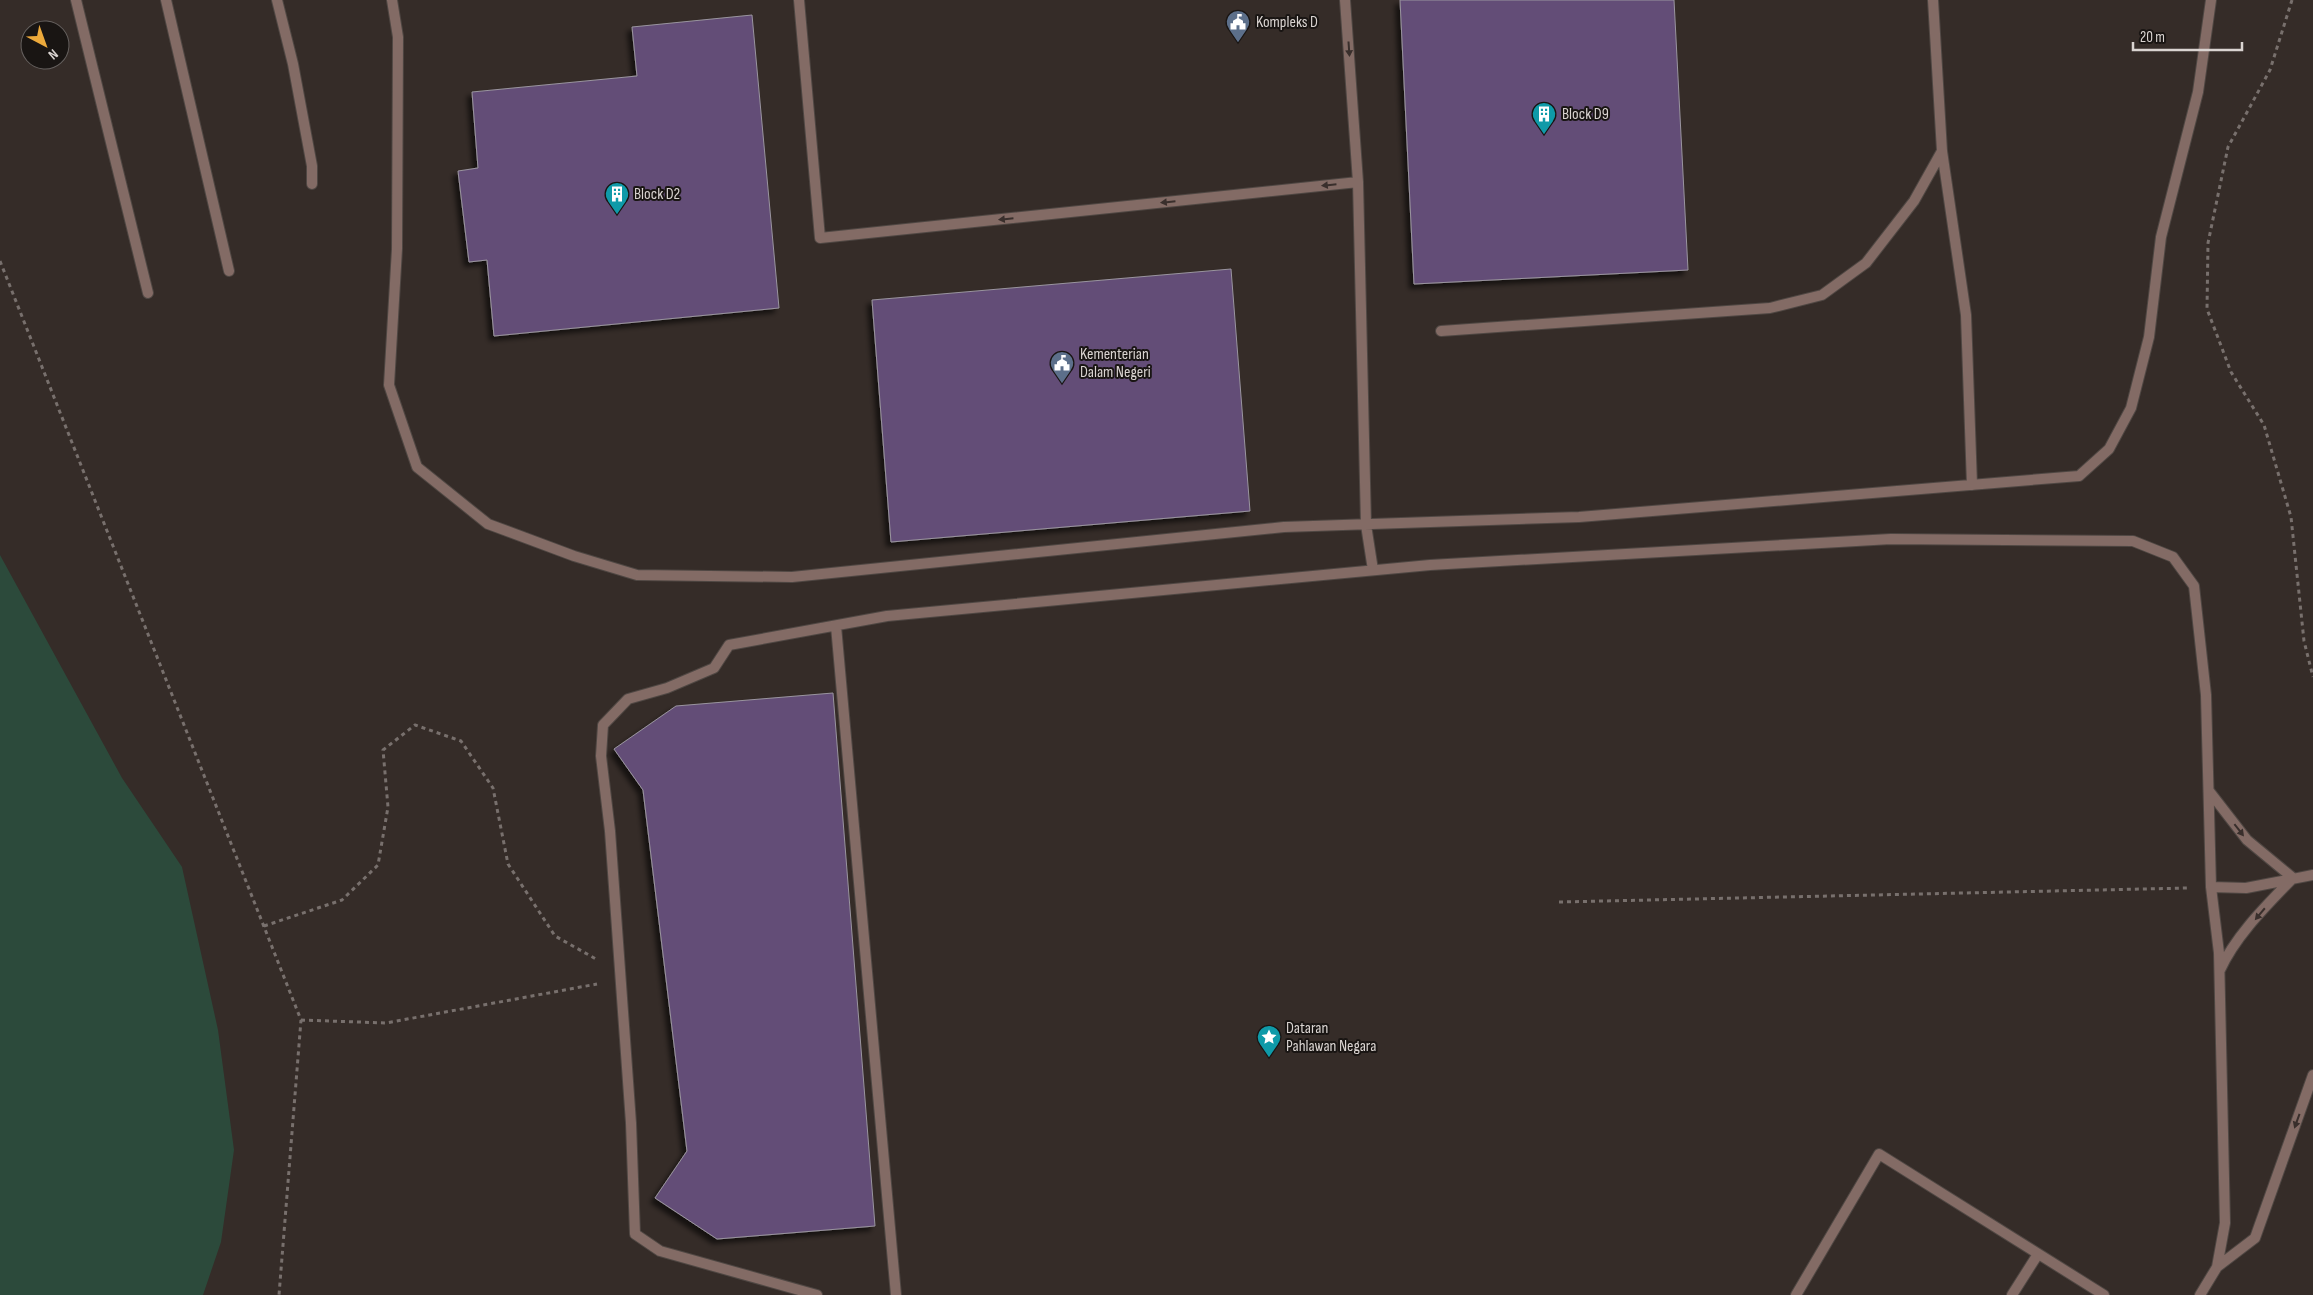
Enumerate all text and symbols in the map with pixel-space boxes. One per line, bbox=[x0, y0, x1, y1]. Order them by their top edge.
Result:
public building icon: Kompleks D bbox=[1225, 9, 1251, 43]
place label: Kompleks D bbox=[1256, 13, 1318, 32]
north arrow bbox=[20, 20, 70, 70]
scale bar bbox=[2133, 20, 2242, 52]
text: 20 m bbox=[2140, 28, 2165, 47]
one-way arrow bbox=[1345, 41, 1353, 57]
text: N bbox=[45, 46, 62, 63]
building icon: Block D9 bbox=[1531, 101, 1557, 135]
place label: Block D9 bbox=[1562, 105, 1609, 124]
building icon: Block D2 bbox=[604, 181, 630, 215]
one-way arrow bbox=[1321, 181, 1337, 189]
place label: Block D2 bbox=[634, 185, 680, 204]
one-way arrow bbox=[1159, 198, 1175, 206]
one-way arrow bbox=[998, 215, 1014, 223]
place label: Kementerian Dalam Negeri bbox=[1080, 345, 1151, 382]
public building icon: Kementerian Dalam Negeri bbox=[1049, 350, 1075, 384]
one-way arrow bbox=[2234, 823, 2245, 836]
one-way arrow bbox=[2255, 907, 2266, 920]
place label: Dataran Pahlawan Negara bbox=[1286, 1019, 1376, 1056]
place icon: Dataran Pahlawan Negara bbox=[1256, 1024, 1282, 1058]
one-way arrow bbox=[2293, 1114, 2300, 1129]

